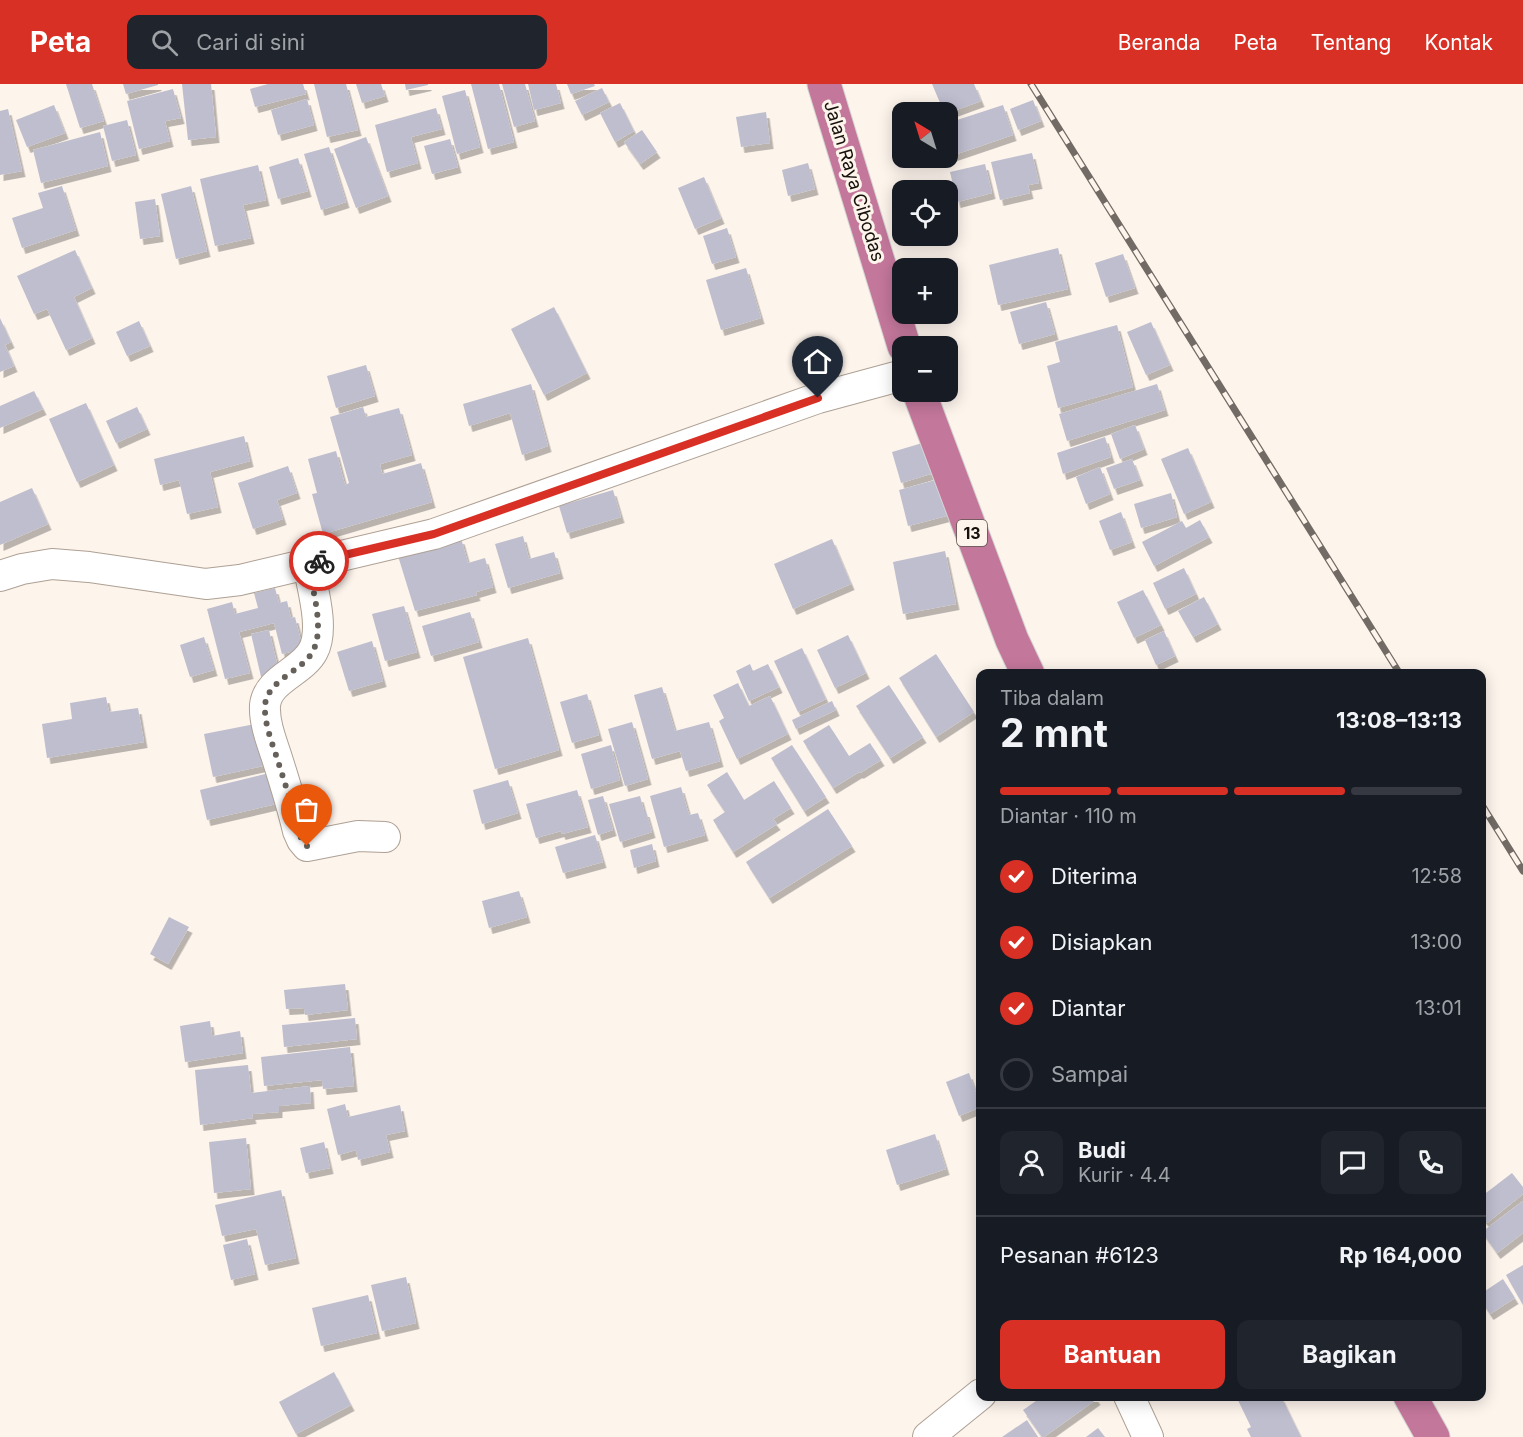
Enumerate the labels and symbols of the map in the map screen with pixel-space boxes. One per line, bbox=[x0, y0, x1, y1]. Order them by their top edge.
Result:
street label: Jalan Raya Cibodas bbox=[820, 98, 889, 264]
north arrow bbox=[892, 102, 958, 168]
pin bbox=[792, 336, 843, 398]
road number: 13 bbox=[957, 520, 987, 546]
courier bbox=[289, 531, 349, 591]
pin bbox=[281, 784, 332, 846]

